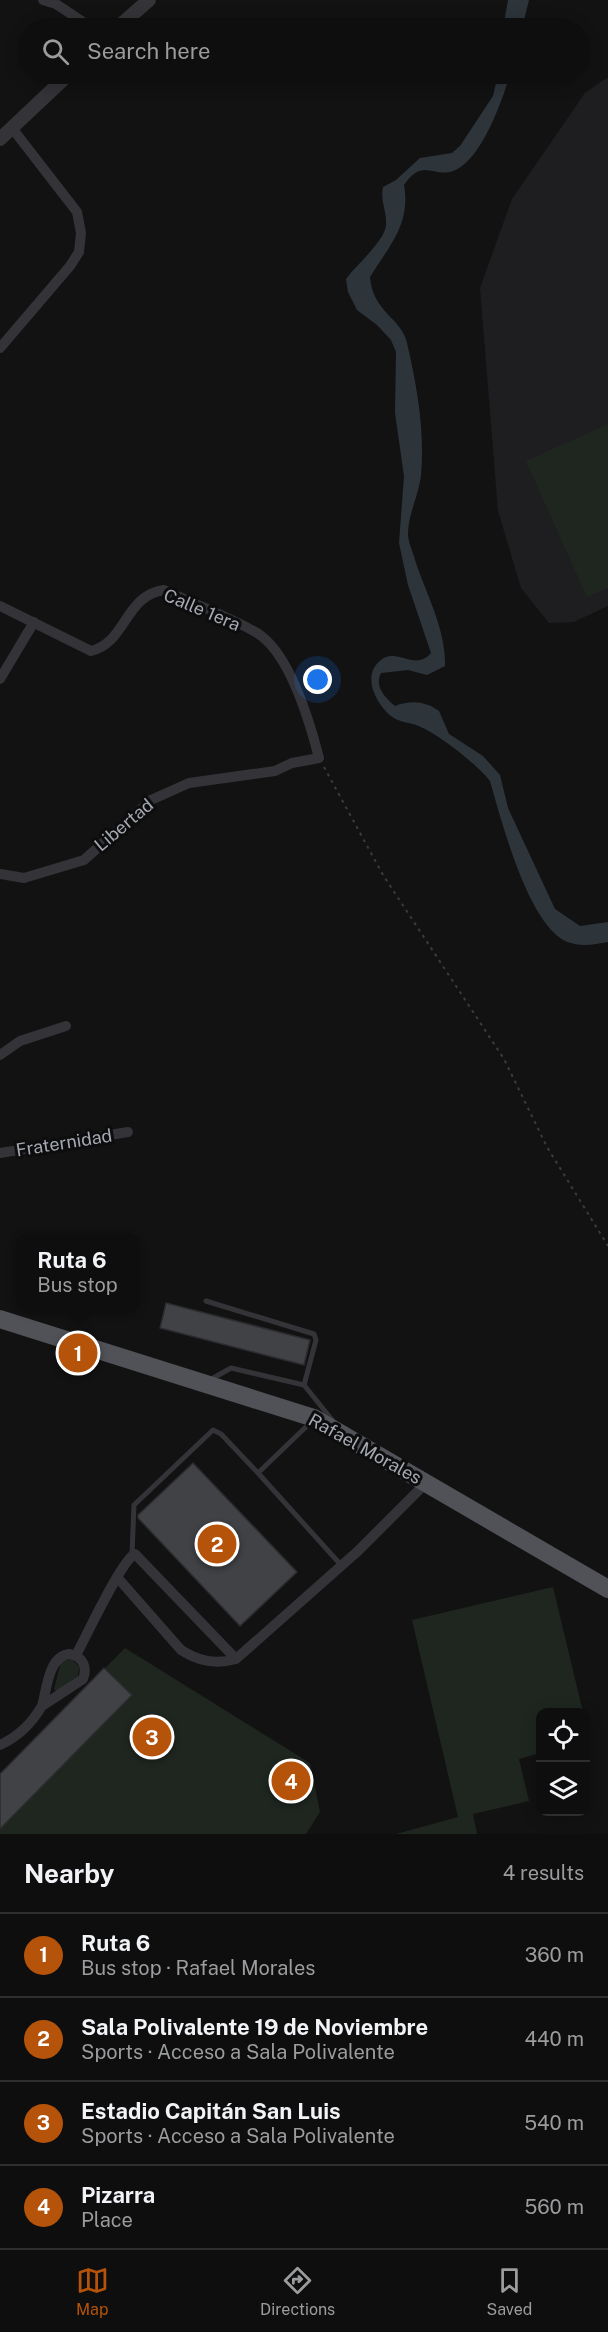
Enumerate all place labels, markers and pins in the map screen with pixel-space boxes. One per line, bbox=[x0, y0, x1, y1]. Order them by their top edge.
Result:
pin: 1 bbox=[58, 1330, 98, 1376]
pin: 2 bbox=[198, 1522, 236, 1566]
pin: 3 bbox=[132, 1714, 172, 1760]
pin: 4 bbox=[272, 1758, 310, 1804]

